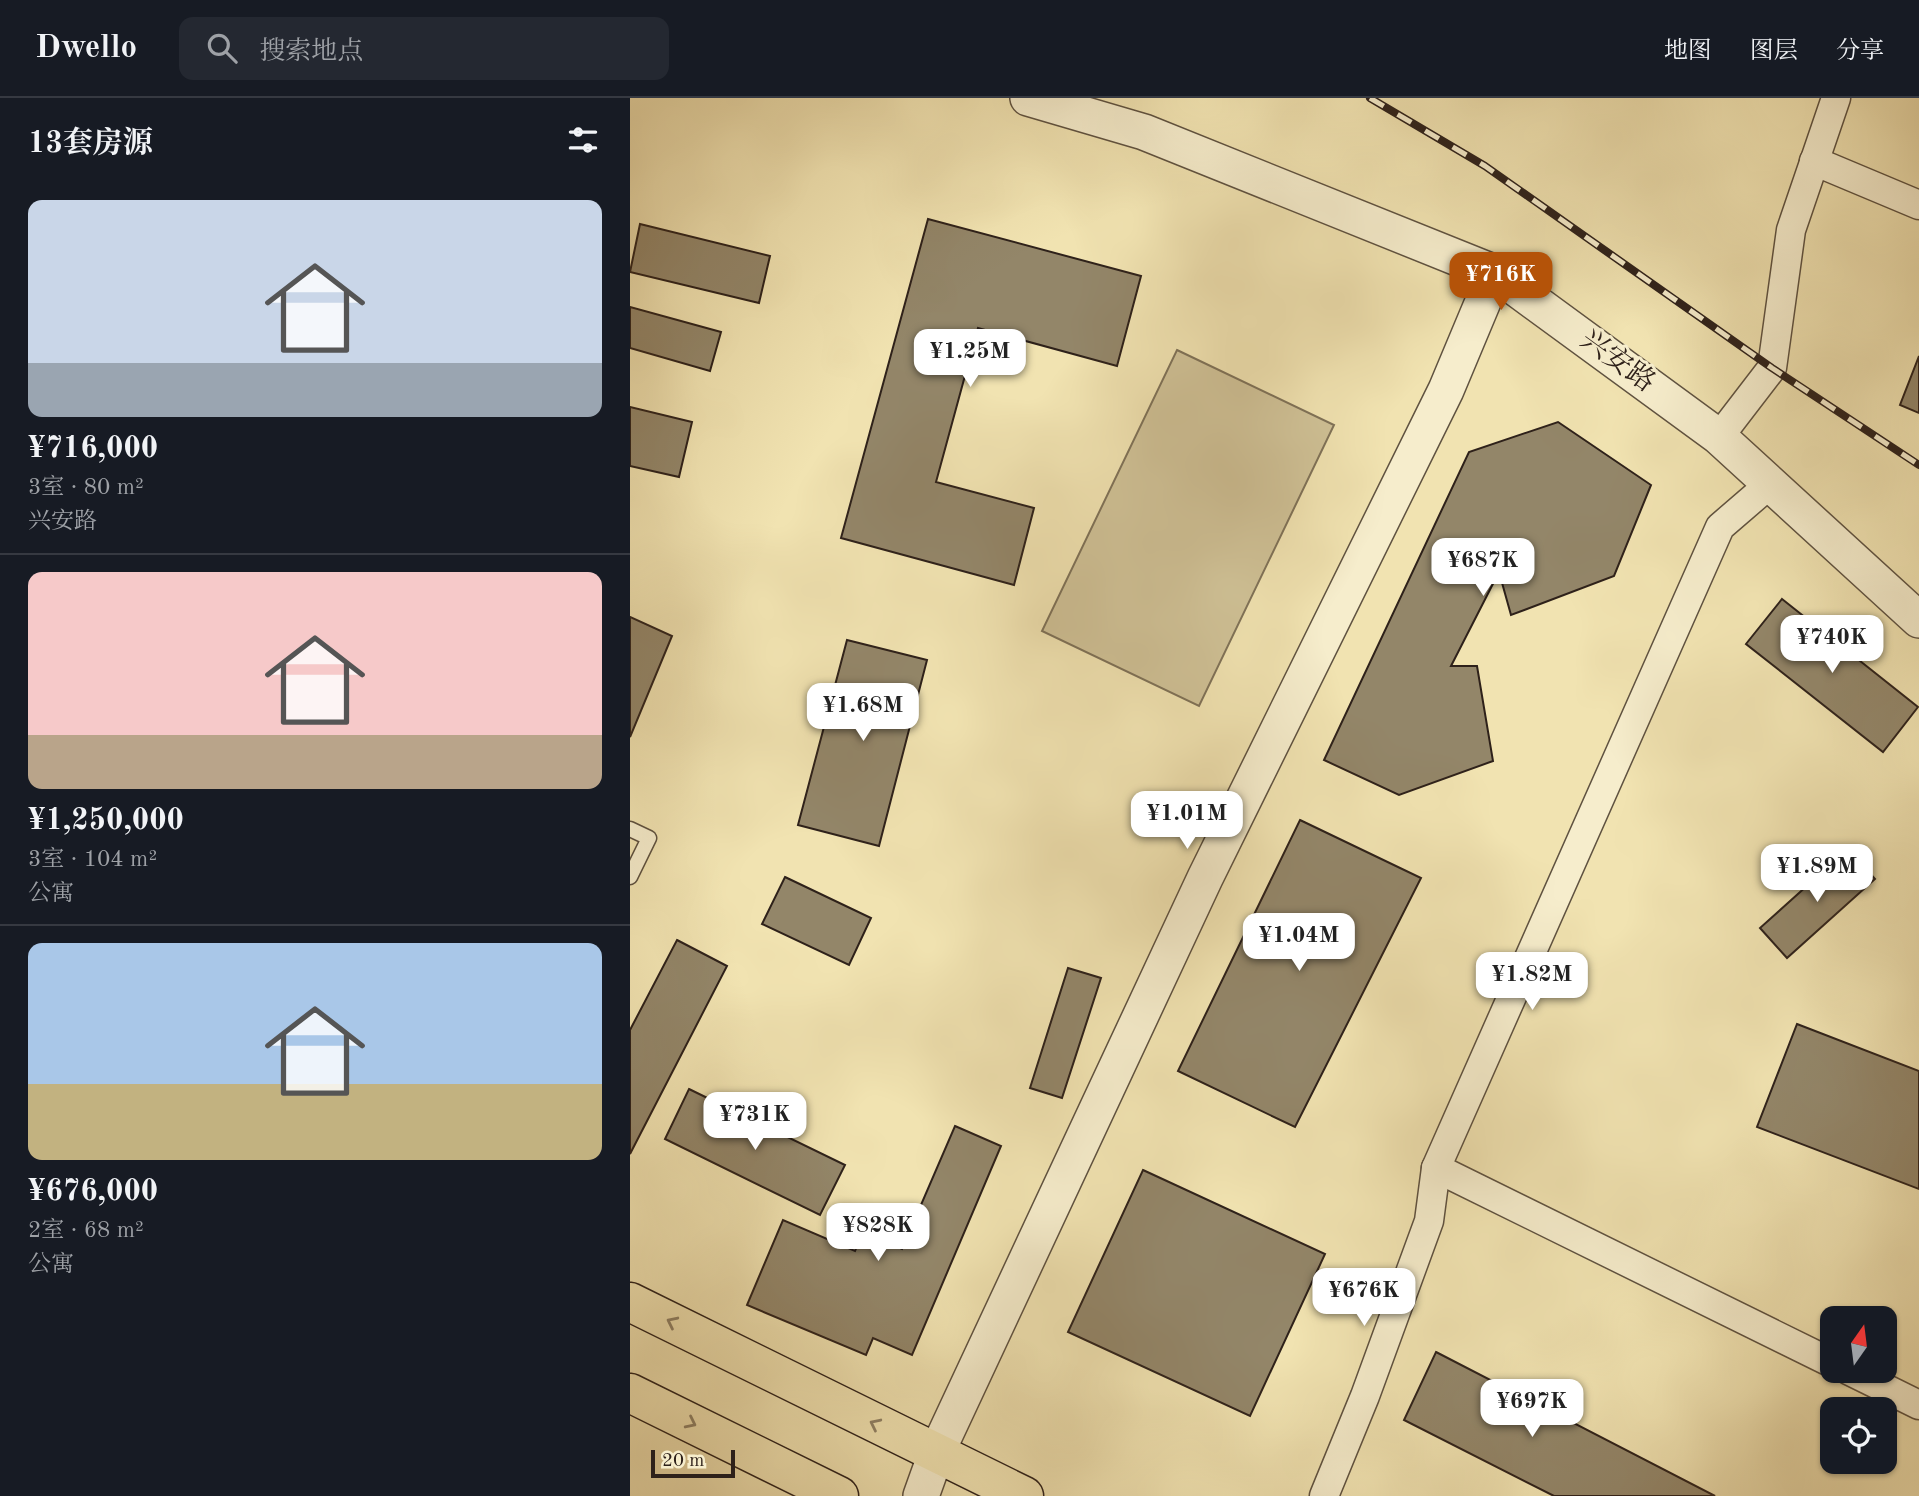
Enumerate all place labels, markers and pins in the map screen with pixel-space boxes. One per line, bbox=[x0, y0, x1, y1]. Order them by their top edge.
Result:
pin: ¥716K bbox=[1452, 252, 1550, 312]
pin: ¥1.25M bbox=[913, 330, 1027, 389]
pin: ¥687K bbox=[1434, 538, 1532, 598]
pin: ¥740K bbox=[1783, 616, 1881, 675]
pin: ¥1.68M bbox=[806, 684, 920, 743]
pin: ¥1.01M bbox=[1130, 792, 1244, 851]
pin: ¥1.89M bbox=[1760, 844, 1874, 904]
pin: ¥1.04M bbox=[1242, 914, 1356, 973]
pin: ¥1.82M bbox=[1475, 953, 1589, 1012]
pin: ¥731K bbox=[706, 1093, 804, 1152]
pin: ¥828K bbox=[829, 1204, 927, 1263]
pin: ¥676K bbox=[1315, 1268, 1413, 1328]
pin: ¥697K bbox=[1483, 1380, 1581, 1439]

